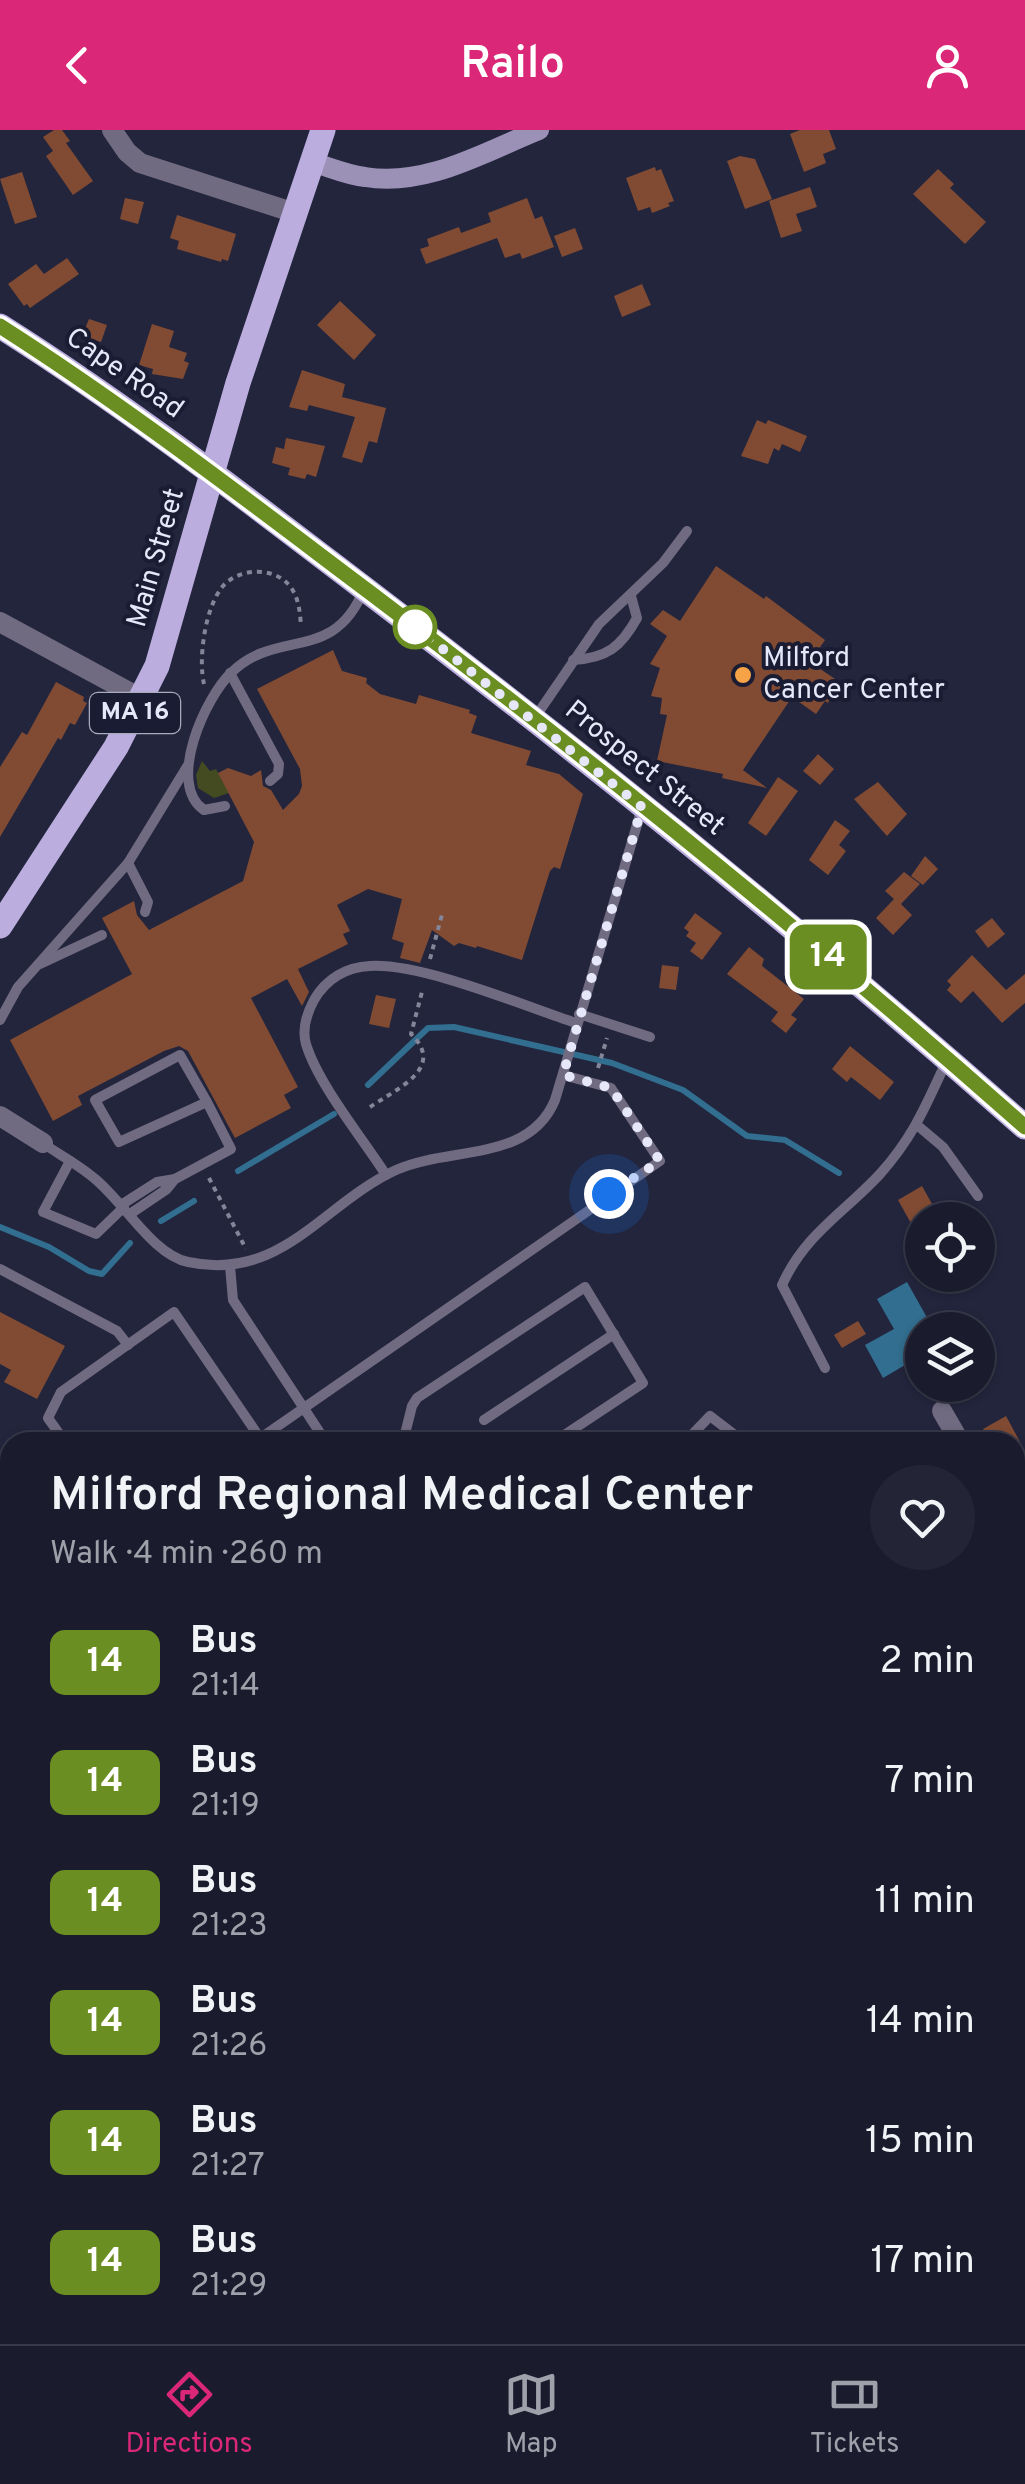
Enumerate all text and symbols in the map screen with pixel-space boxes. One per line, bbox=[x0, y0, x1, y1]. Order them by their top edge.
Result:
text: Railo bbox=[460, 37, 565, 94]
icon: back bbox=[50, 38, 105, 93]
icon: person bbox=[920, 38, 975, 93]
street label: Cape Road bbox=[58, 320, 190, 428]
street label: Main Street bbox=[120, 484, 194, 632]
unlabelled marker bbox=[394, 606, 436, 648]
place label: Milford Cancer Center bbox=[763, 641, 945, 709]
marker: Milford Cancer Center bbox=[732, 664, 754, 686]
road number: MA 16 bbox=[90, 693, 180, 733]
street label: Prospect Street bbox=[556, 693, 732, 845]
line badge: 14 bbox=[783, 924, 873, 990]
text: 14 bbox=[810, 935, 846, 979]
your location bbox=[584, 1169, 634, 1219]
map controls bbox=[905, 1202, 995, 1402]
button: locate bbox=[905, 1202, 995, 1292]
button: layers bbox=[905, 1312, 995, 1402]
button: heart bbox=[870, 1465, 975, 1570]
text: Milford Regional Medical Center bbox=[50, 1467, 753, 1527]
text: Walk · 4 min · 260 m bbox=[50, 1535, 323, 1575]
text: Bus bbox=[190, 1618, 257, 1667]
text: 2 min bbox=[880, 1638, 975, 1687]
text: 14 bbox=[87, 1640, 123, 1684]
text: 21:14 bbox=[190, 1667, 260, 1707]
text: Bus bbox=[190, 1738, 257, 1787]
text: 7 min bbox=[885, 1758, 975, 1807]
text: 14 bbox=[87, 1760, 123, 1804]
text: 21:19 bbox=[190, 1787, 260, 1827]
text: Bus bbox=[190, 1858, 257, 1907]
text: 11 min bbox=[874, 1878, 975, 1927]
text: 14 bbox=[87, 1880, 123, 1924]
text: 21:23 bbox=[190, 1907, 268, 1947]
text: Bus bbox=[190, 1978, 257, 2027]
text: 14 min bbox=[866, 1998, 975, 2047]
text: 14 bbox=[87, 2000, 123, 2044]
text: 21:26 bbox=[190, 2027, 267, 2067]
text: Bus bbox=[190, 2098, 257, 2147]
text: 15 min bbox=[865, 2118, 975, 2167]
text: 14 bbox=[87, 2120, 123, 2164]
text: 21:27 bbox=[190, 2147, 265, 2187]
text: Bus bbox=[190, 2218, 257, 2267]
text: 17 min bbox=[870, 2238, 975, 2287]
text: 14 bbox=[87, 2240, 123, 2284]
text: 21:29 bbox=[190, 2267, 267, 2307]
tab: Directions bbox=[126, 2367, 253, 2463]
tab: Map bbox=[504, 2367, 559, 2463]
tab: Tickets bbox=[810, 2367, 899, 2463]

